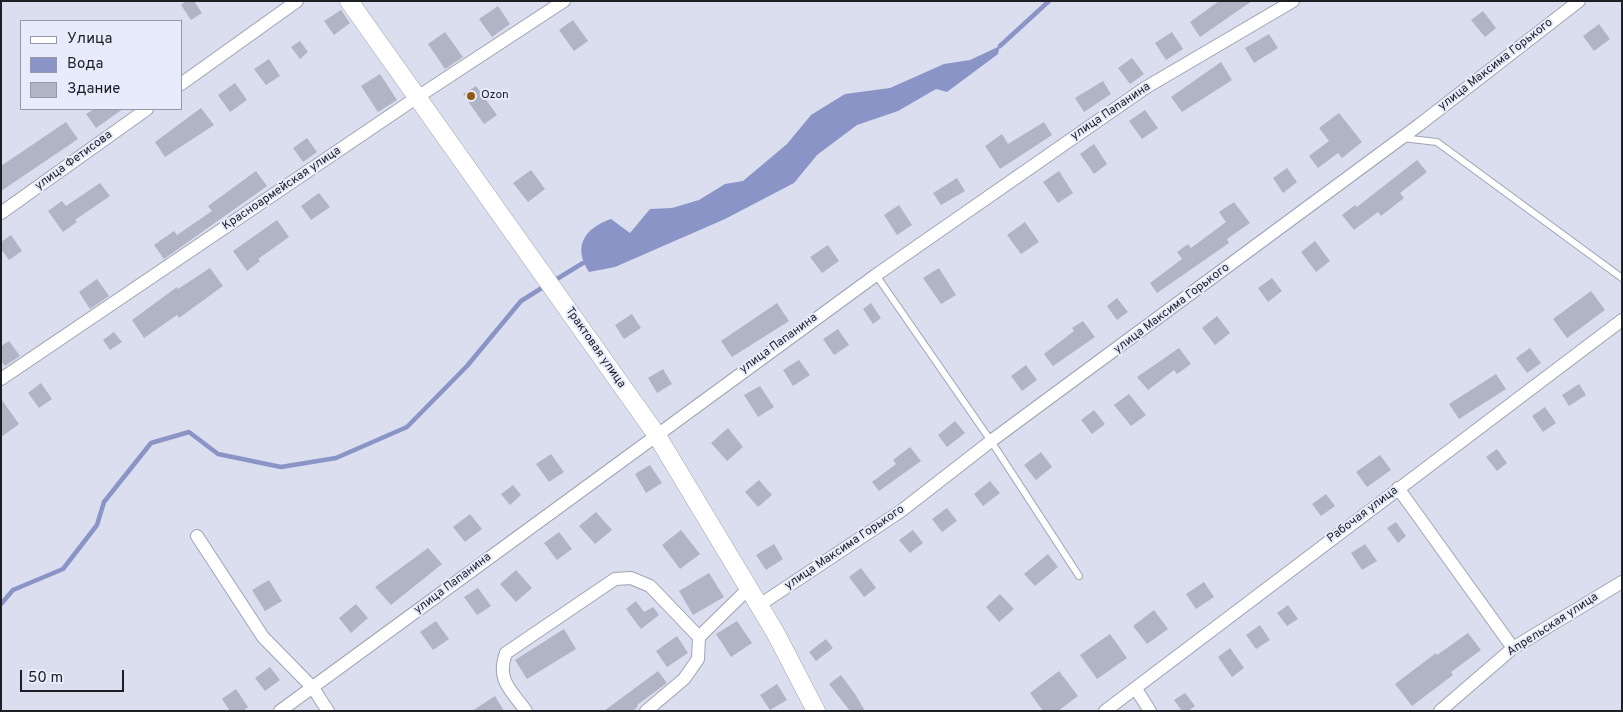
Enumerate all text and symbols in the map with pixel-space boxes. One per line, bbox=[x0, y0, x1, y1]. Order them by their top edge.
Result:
street label: улица Максима Горького bbox=[1436, 16, 1556, 114]
legend bbox=[20, 20, 182, 110]
text: Улица bbox=[67, 30, 112, 49]
text: Вода bbox=[67, 55, 103, 74]
text: Здание bbox=[67, 80, 120, 99]
street label: улица Папанина bbox=[1068, 80, 1154, 144]
place label: Ozon bbox=[481, 89, 509, 103]
marker: Ozon bbox=[465, 90, 477, 102]
street label: улица Фетисова bbox=[33, 128, 115, 194]
street label: Красноармейская улица bbox=[220, 144, 344, 234]
street label: улица Максима Горького bbox=[1111, 261, 1233, 357]
street label: Трактовая улица bbox=[562, 305, 628, 391]
street label: улица Папанина bbox=[737, 311, 821, 377]
street label: Рабочая улица bbox=[1325, 484, 1401, 546]
street label: улица Максима Горького bbox=[782, 503, 908, 593]
street label: улица Папанина bbox=[412, 550, 494, 618]
street label: Апрельская улица bbox=[1505, 590, 1601, 660]
scale bar bbox=[22, 660, 126, 692]
text: 50 m bbox=[28, 669, 63, 688]

